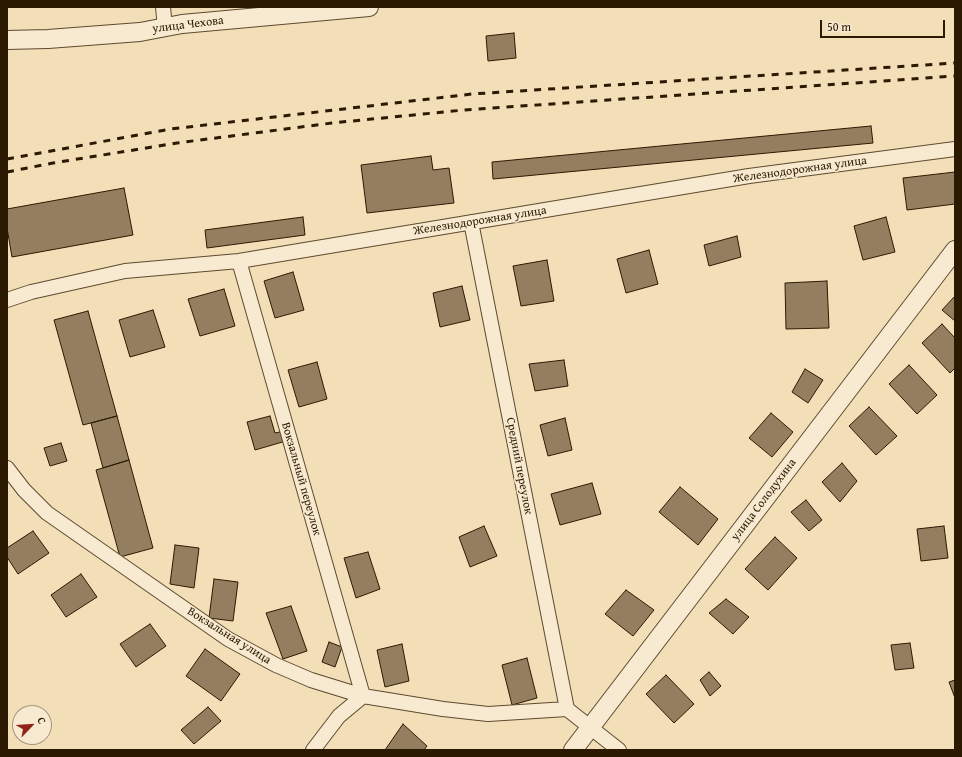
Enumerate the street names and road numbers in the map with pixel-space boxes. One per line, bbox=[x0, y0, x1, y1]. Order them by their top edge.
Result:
street label: улица Чехова bbox=[151, 13, 225, 37]
street label: Железнодорожная улица bbox=[732, 154, 868, 186]
street label: Железнодорожная улица bbox=[412, 203, 548, 239]
street label: Средний переулок bbox=[503, 416, 535, 516]
street label: Вокзальный переулок bbox=[278, 421, 324, 537]
street label: улица Солодухина bbox=[728, 456, 800, 544]
street label: Вокзальная улица bbox=[184, 604, 274, 668]

